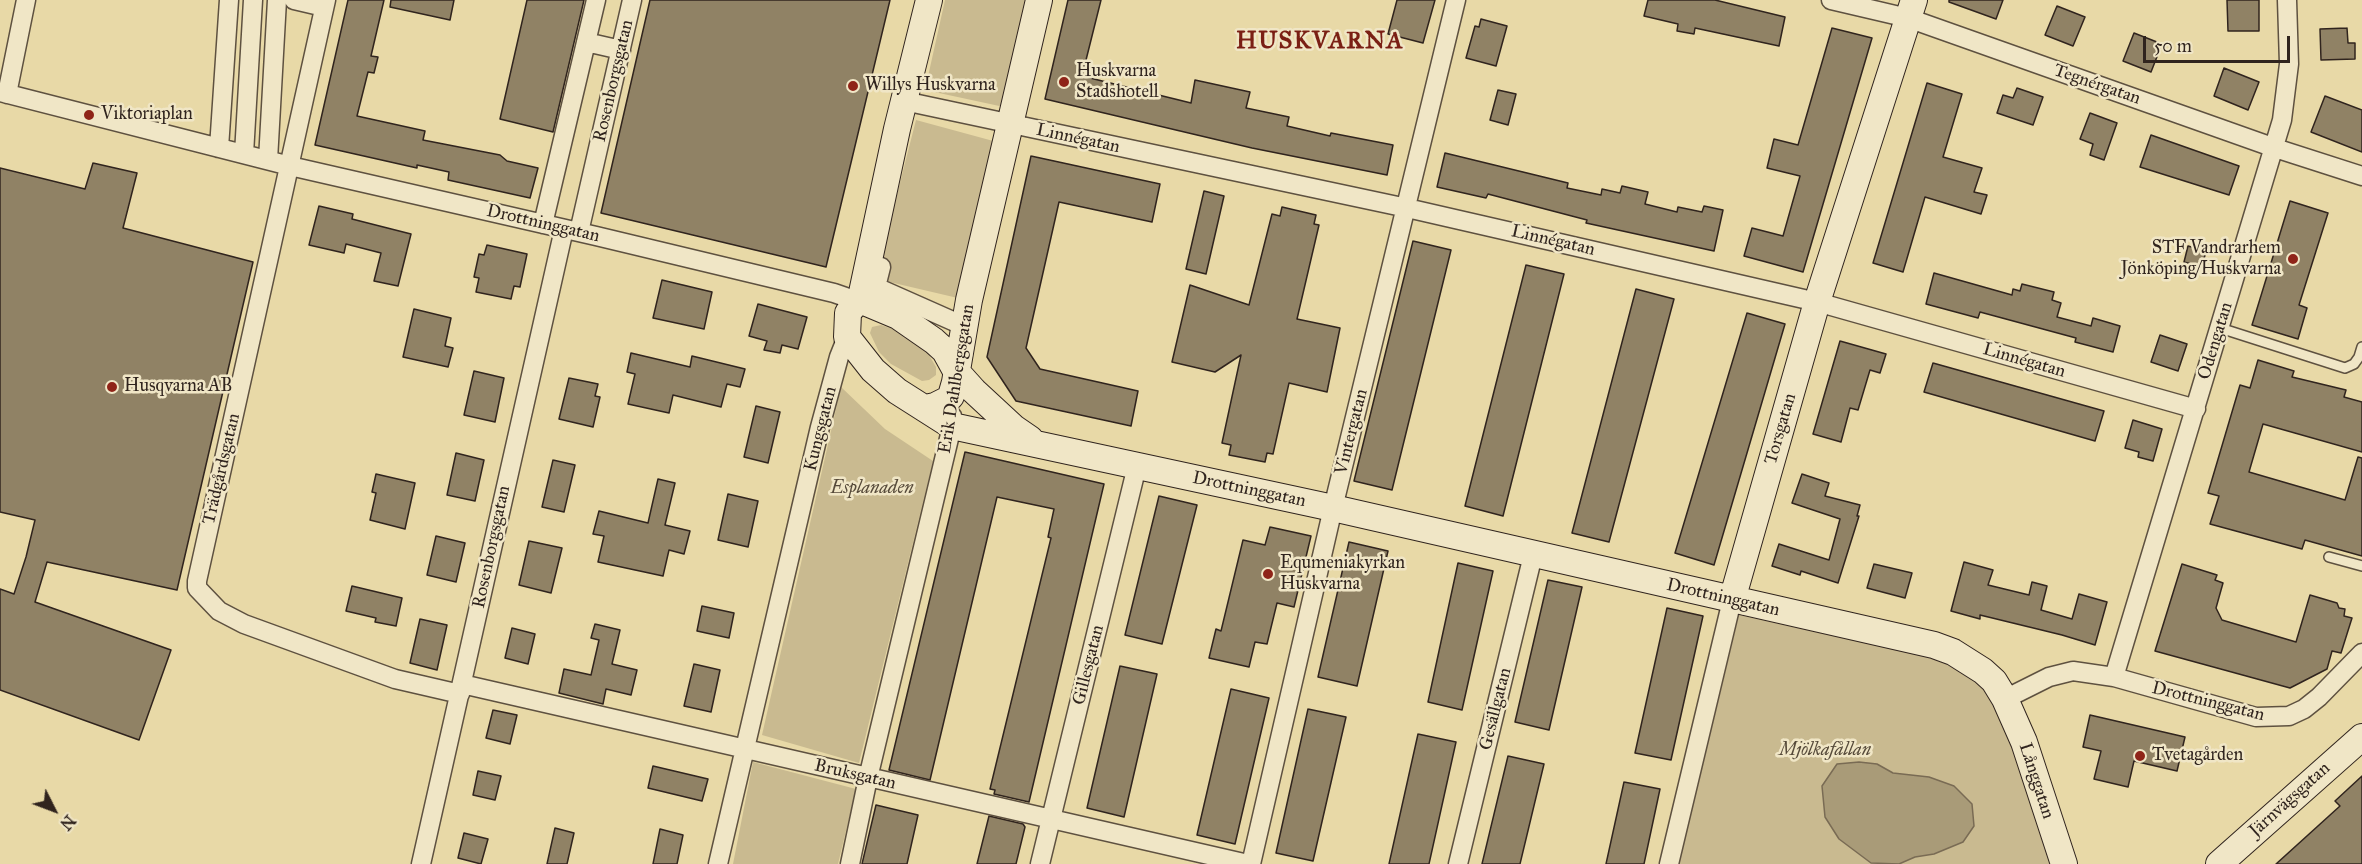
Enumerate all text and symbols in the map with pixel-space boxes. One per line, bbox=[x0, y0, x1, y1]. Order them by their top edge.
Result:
street label: Rosenborgsgatan bbox=[589, 18, 639, 144]
scale bar bbox=[2146, 24, 2293, 62]
district label: HUSKVARNA bbox=[1236, 28, 1404, 56]
text: 50 m bbox=[2154, 35, 2192, 57]
street label: Tegnérgatan bbox=[2051, 60, 2143, 110]
place label: Huskvarna Stadshotell bbox=[1076, 61, 1159, 104]
place label: Willys Huskvarna bbox=[865, 75, 996, 97]
marker: Huskvarna Stadshotell bbox=[1057, 75, 1071, 89]
marker: Willys Huskvarna bbox=[846, 79, 860, 93]
place label: Viktoriaplan bbox=[101, 104, 193, 126]
marker: Viktoriaplan bbox=[82, 108, 96, 122]
street label: Linnégatan bbox=[1034, 120, 1122, 158]
street label: Drottninggatan bbox=[484, 201, 602, 247]
street label: Linnégatan bbox=[1509, 221, 1597, 261]
place label: STF Vandrarhem Jönköping/Huskvarna bbox=[2121, 238, 2281, 280]
marker: STF Vandrarhem Jönköping/Huskvarna bbox=[2286, 252, 2300, 266]
street label: Odengatan bbox=[2194, 300, 2238, 382]
street label: Erik Dahlbergsgatan bbox=[935, 303, 979, 455]
street label: Linnégatan bbox=[1980, 339, 2068, 383]
place label: Husqvarna AB bbox=[124, 376, 232, 398]
marker: Husqvarna AB bbox=[105, 380, 119, 394]
street label: Kungsgatan bbox=[800, 384, 842, 474]
street label: Vintergatan bbox=[1331, 387, 1373, 477]
street label: Torsgatan bbox=[1761, 391, 1801, 467]
street label: Trädgårdsgatan bbox=[199, 411, 245, 527]
street label: Drottninggatan bbox=[1190, 467, 1308, 513]
park label: Esplanaden bbox=[830, 478, 914, 500]
street label: Rosenborgsgatan bbox=[468, 484, 516, 610]
place label: Equmeniakyrkan Huskvarna bbox=[1280, 553, 1405, 596]
marker: Equmeniakyrkan Huskvarna bbox=[1261, 567, 1275, 581]
street label: Drottninggatan bbox=[1664, 575, 1782, 621]
street label: Gillesgatan bbox=[1069, 623, 1109, 707]
street label: Gesällgatan bbox=[1475, 666, 1517, 752]
street label: Drottninggatan bbox=[2149, 678, 2267, 726]
park label: Mjölkafållan bbox=[1779, 740, 1871, 762]
street label: Långgatan bbox=[2014, 740, 2058, 822]
place label: Tvetagården bbox=[2152, 745, 2243, 767]
marker: Tvetagården bbox=[2133, 749, 2147, 763]
street label: Bruksgatan bbox=[812, 755, 898, 795]
street label: Järnvägsgatan bbox=[2245, 758, 2335, 842]
north arrow bbox=[24, 780, 84, 840]
text: N bbox=[56, 811, 79, 834]

